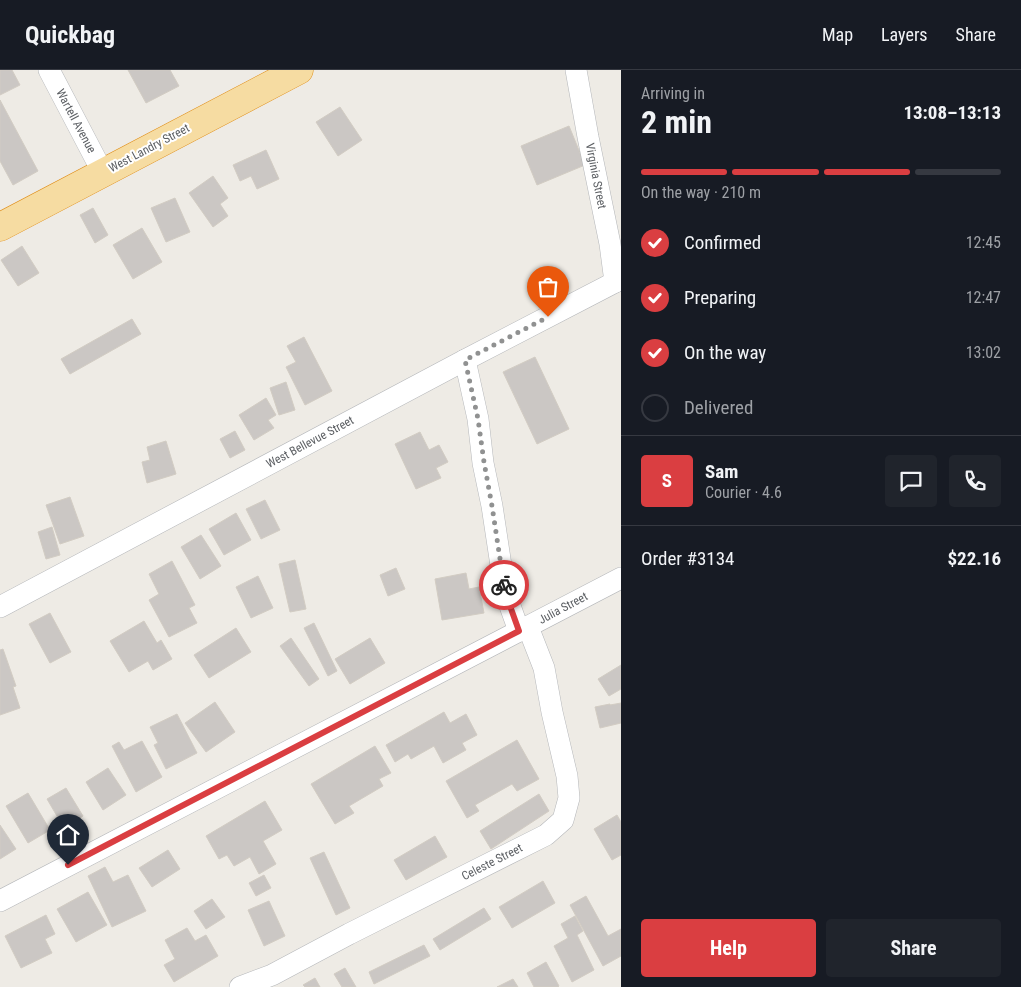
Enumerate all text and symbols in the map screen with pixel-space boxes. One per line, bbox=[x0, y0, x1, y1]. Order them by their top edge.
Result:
text: Quickbag bbox=[25, 21, 115, 49]
text: Map bbox=[822, 24, 853, 45]
text: Layers bbox=[881, 24, 928, 45]
text: Share bbox=[956, 24, 996, 45]
text: Arriving in bbox=[641, 84, 705, 103]
street label: Wartell Avenue bbox=[53, 87, 99, 156]
text: 13:08–13:13 bbox=[903, 101, 1001, 124]
text: 2 min bbox=[641, 103, 712, 141]
street label: West Landry Street bbox=[106, 121, 192, 175]
street label: Virginia Street bbox=[583, 142, 609, 211]
text: On the way · 210 m bbox=[641, 183, 761, 202]
icon: check bbox=[641, 229, 669, 257]
text: Confirmed bbox=[684, 231, 761, 254]
text: 12:45 bbox=[966, 233, 1001, 252]
pin bbox=[527, 266, 569, 317]
icon: bag bbox=[534, 273, 562, 301]
icon: check bbox=[641, 284, 669, 312]
text: Preparing bbox=[684, 286, 756, 309]
text: 12:47 bbox=[966, 288, 1001, 307]
icon: check bbox=[641, 339, 669, 367]
text: On the way bbox=[684, 341, 766, 364]
text: 13:02 bbox=[966, 343, 1001, 362]
text: Delivered bbox=[684, 396, 753, 419]
street label: West Bellevue Street bbox=[264, 413, 357, 471]
button: chat bbox=[885, 455, 937, 507]
button: phone bbox=[949, 455, 1001, 507]
text: Sam bbox=[705, 460, 738, 483]
text: S bbox=[662, 469, 672, 492]
text: Courier · 4.6 bbox=[705, 483, 782, 502]
text: Order #3134 bbox=[641, 547, 734, 570]
text: $22.16 bbox=[947, 547, 1001, 570]
courier bbox=[479, 560, 529, 610]
icon: bike bbox=[490, 571, 518, 599]
street label: Julia Street bbox=[536, 589, 590, 627]
pin bbox=[47, 814, 89, 865]
icon: home bbox=[54, 821, 82, 849]
street label: Celeste Street bbox=[459, 841, 525, 883]
button: Help bbox=[641, 919, 816, 977]
button: Share bbox=[826, 919, 1001, 977]

